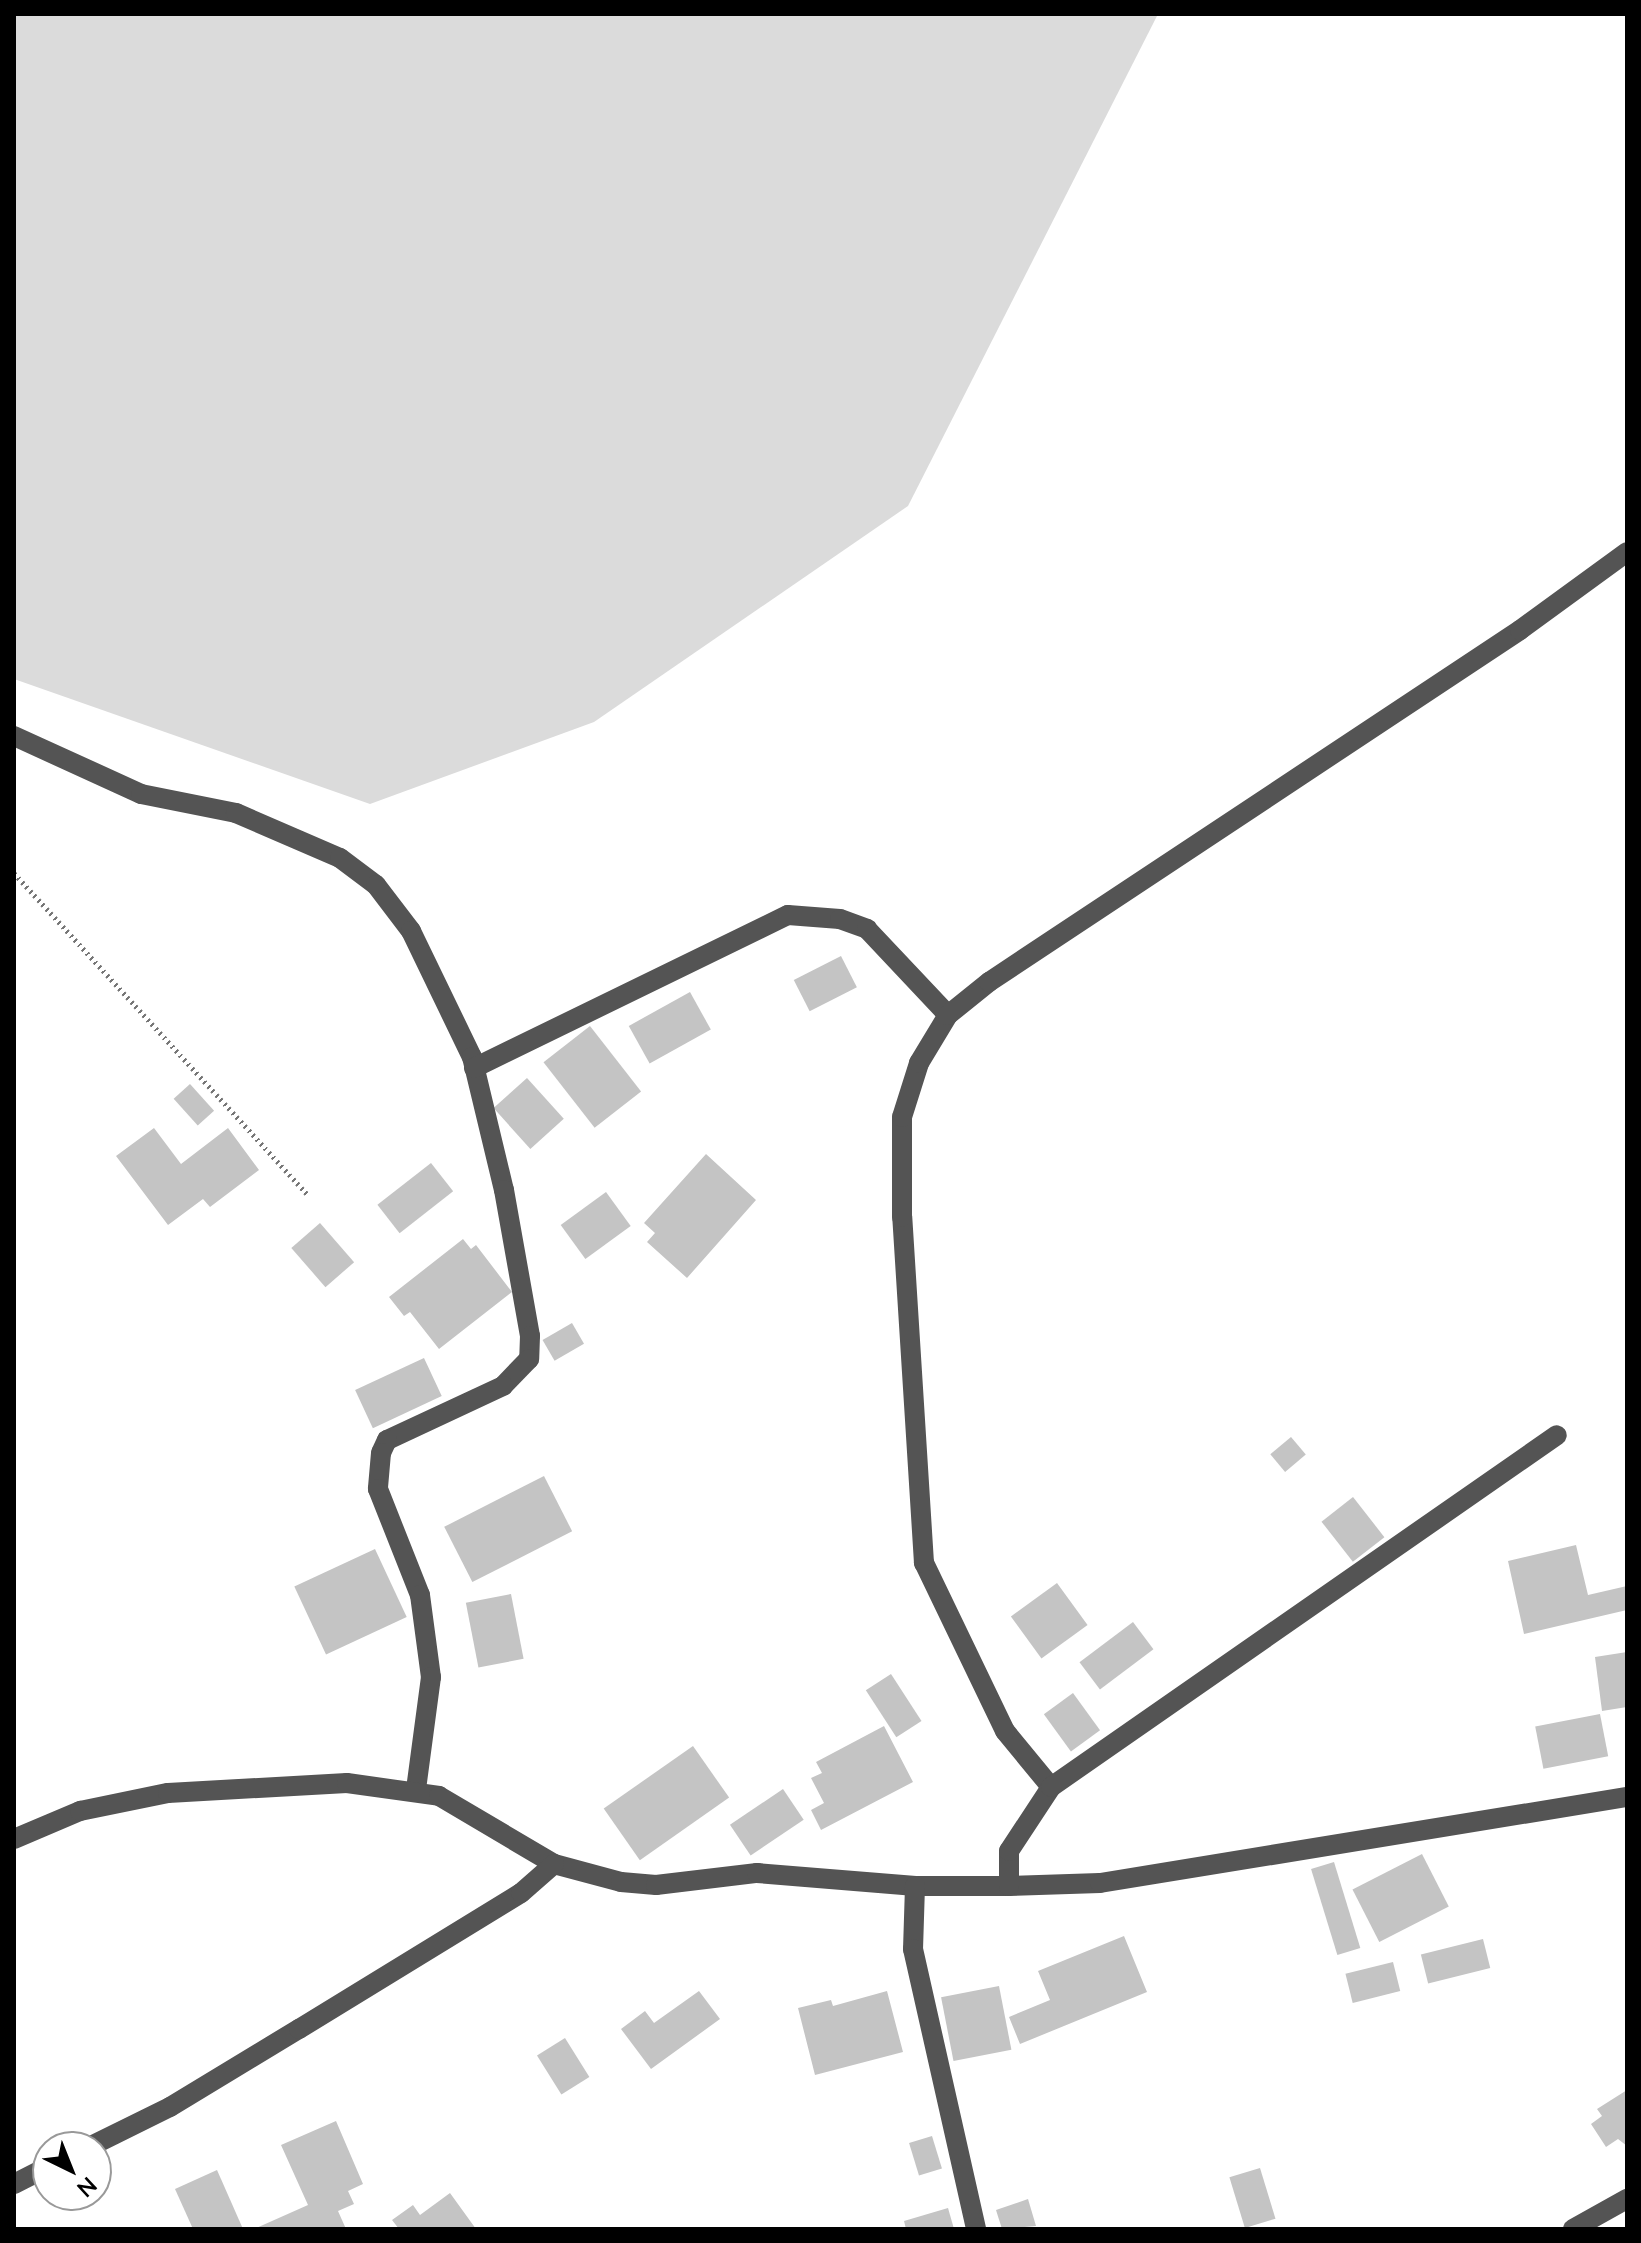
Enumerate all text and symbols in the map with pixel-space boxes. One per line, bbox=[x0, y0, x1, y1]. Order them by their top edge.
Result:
north arrow bbox=[32, 2131, 112, 2211]
text: N bbox=[72, 2172, 103, 2203]

